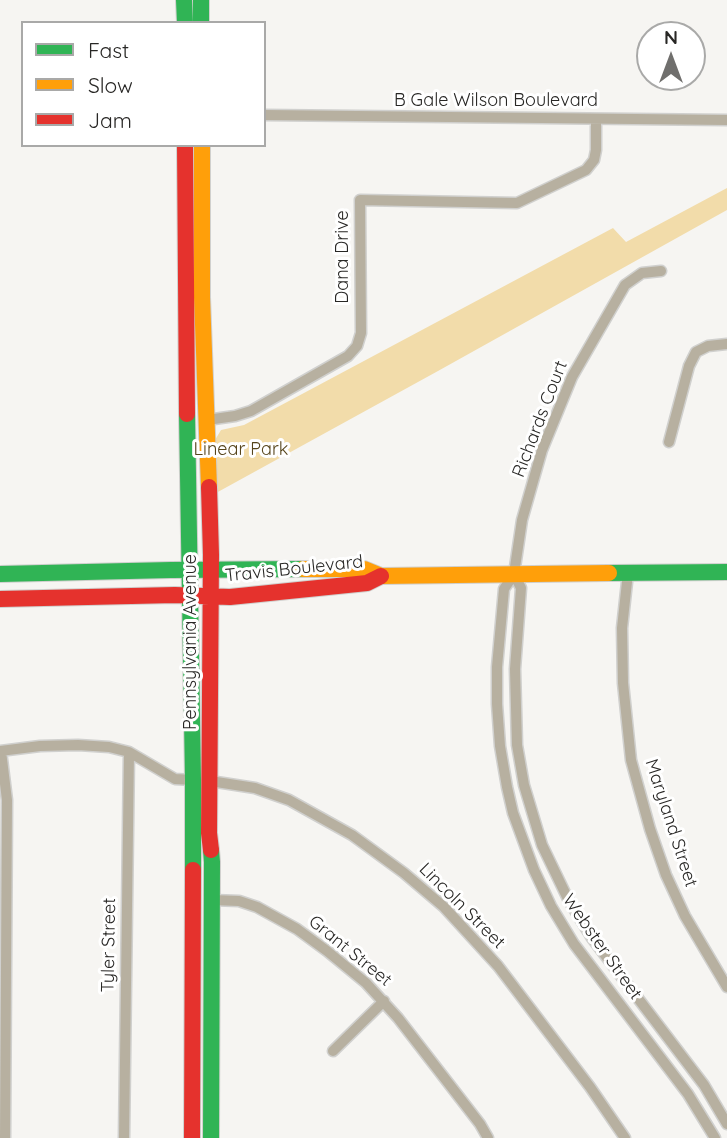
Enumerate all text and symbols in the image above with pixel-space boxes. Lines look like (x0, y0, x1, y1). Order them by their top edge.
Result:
legend (21, 21, 266, 147)
north arrow (636, 21, 706, 91)
text: N (664, 25, 678, 49)
text: Fast (88, 37, 129, 63)
text: Slow (88, 72, 133, 98)
street label: B Gale Wilson Boulevard (394, 90, 598, 112)
text: Jam (88, 107, 132, 133)
street label: Dana Drive (332, 210, 354, 304)
street label: Richards Court (508, 358, 572, 480)
park label: Linear Park (194, 439, 288, 461)
street label: Travis Boulevard (224, 551, 364, 587)
street label: Pennsylvania Avenue (180, 554, 202, 730)
street label: Maryland Street (640, 756, 702, 890)
street label: Lincoln Street (415, 859, 509, 953)
street label: Webster Street (558, 890, 646, 1004)
street label: Tyler Street (97, 898, 121, 992)
street label: Grant Street (304, 911, 396, 991)

